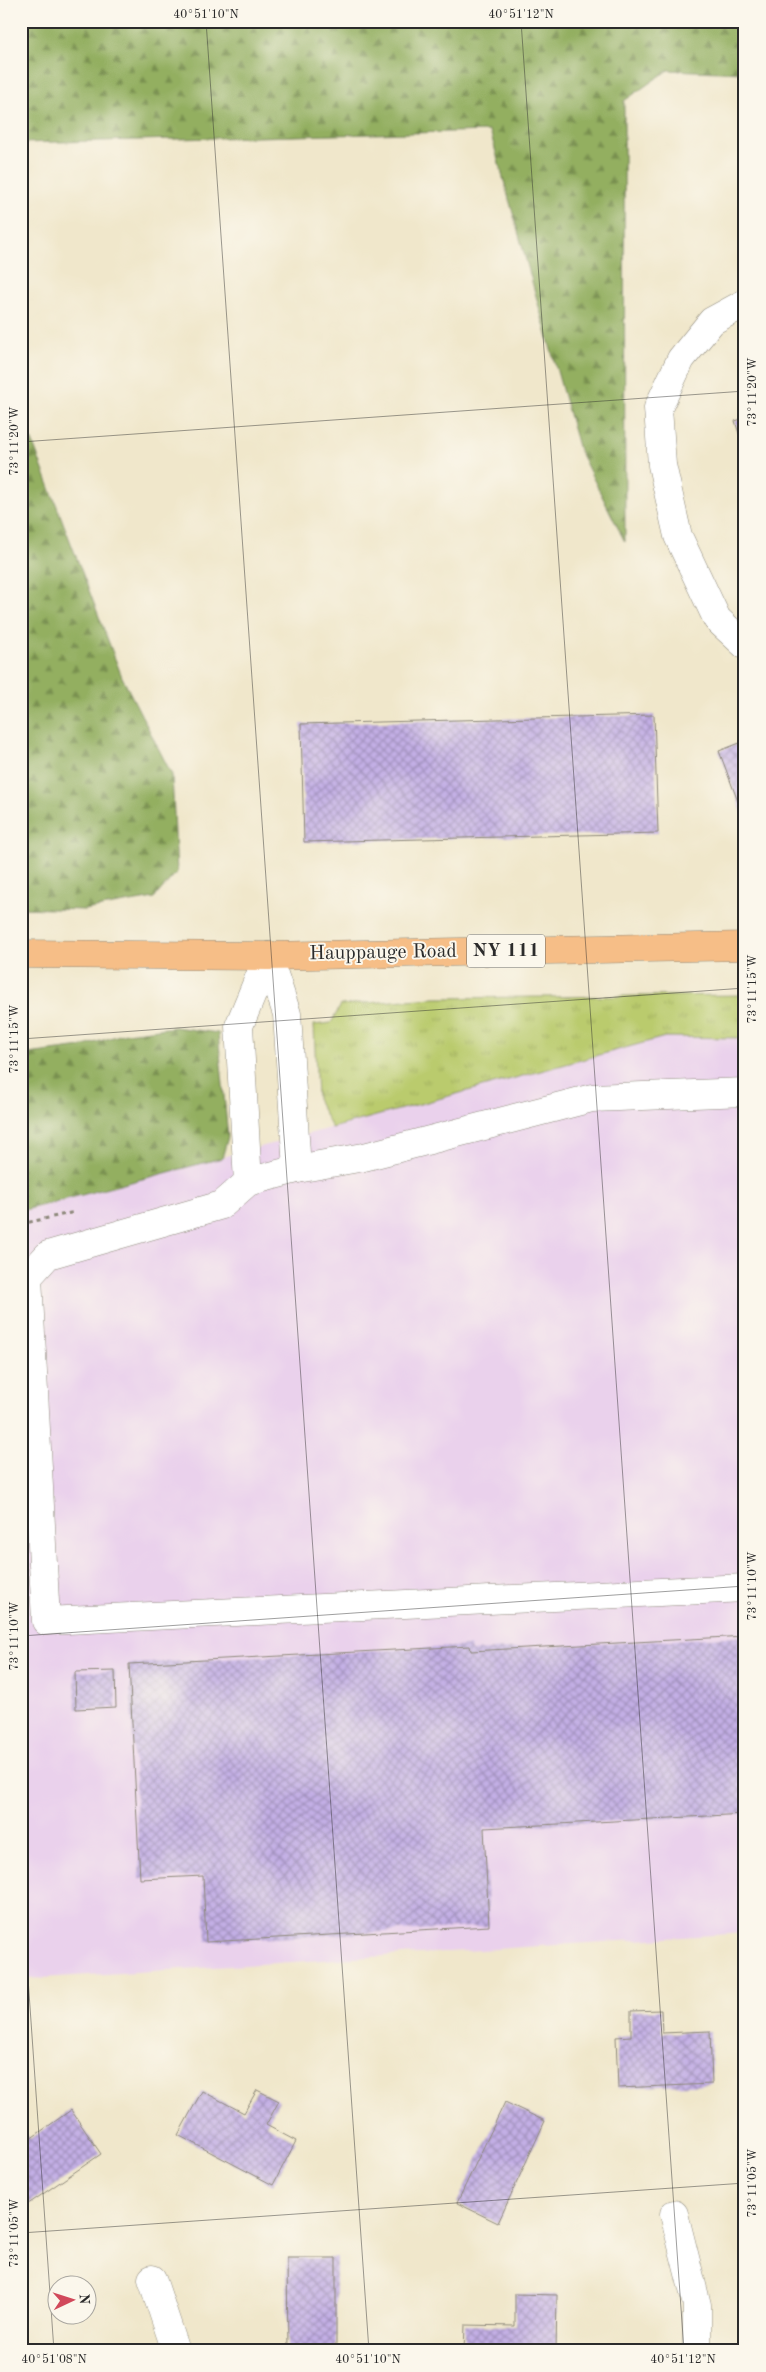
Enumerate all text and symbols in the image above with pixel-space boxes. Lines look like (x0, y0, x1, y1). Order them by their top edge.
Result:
text: 40°51'10"N (173, 8, 239, 21)
text: 40°51'12"N (488, 8, 554, 21)
text: 73°11'20"W (747, 357, 759, 427)
text: 73°11'20"W (9, 406, 21, 476)
road number: NY 111 (467, 934, 545, 968)
street label: Hauppauge Road (309, 942, 457, 964)
text: 73°11'15"W (746, 954, 759, 1024)
text: 73°11'15"W (8, 1004, 21, 1074)
text: 73°11'10"W (747, 1551, 759, 1621)
text: 73°11'10"W (9, 1601, 21, 1671)
text: 73°11'05"W (746, 2148, 759, 2218)
text: 73°11'05"W (8, 2198, 21, 2268)
north arrow (48, 2274, 98, 2324)
text: N (77, 2293, 91, 2305)
text: 40°51'08"N (21, 2353, 87, 2366)
text: 40°51'10"N (335, 2353, 401, 2366)
text: 40°51'12"N (650, 2353, 716, 2366)

